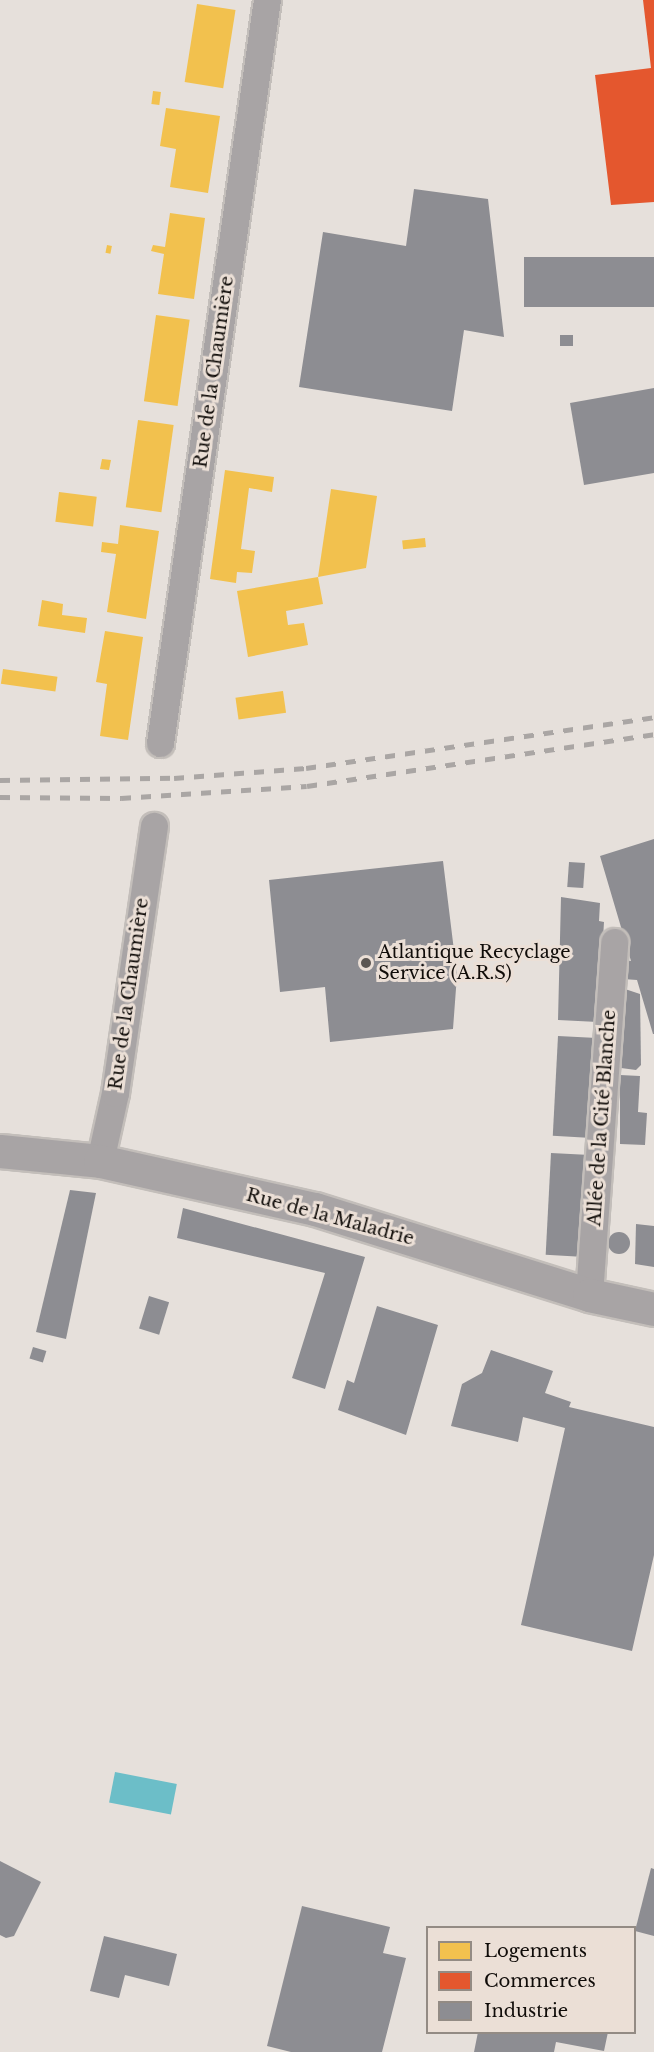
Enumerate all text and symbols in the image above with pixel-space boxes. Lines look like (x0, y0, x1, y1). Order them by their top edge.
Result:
street label: Rue de la Chaumière (190, 275, 238, 469)
street label: Rue de la Chaumière (105, 897, 153, 1091)
place label: Atlantique Recyclage Service (A.R.S) (378, 942, 571, 984)
marker: Atlantique Recyclage Service (A.R.S) (359, 956, 373, 970)
street label: Allée de la Cité Blanche (584, 1009, 620, 1227)
street label: Rue de la Maladrie (244, 1184, 416, 1250)
legend (426, 1926, 636, 2034)
text: Logements (484, 1940, 587, 1962)
text: Commerces (484, 1970, 596, 1992)
text: Industrie (484, 2000, 568, 2022)

